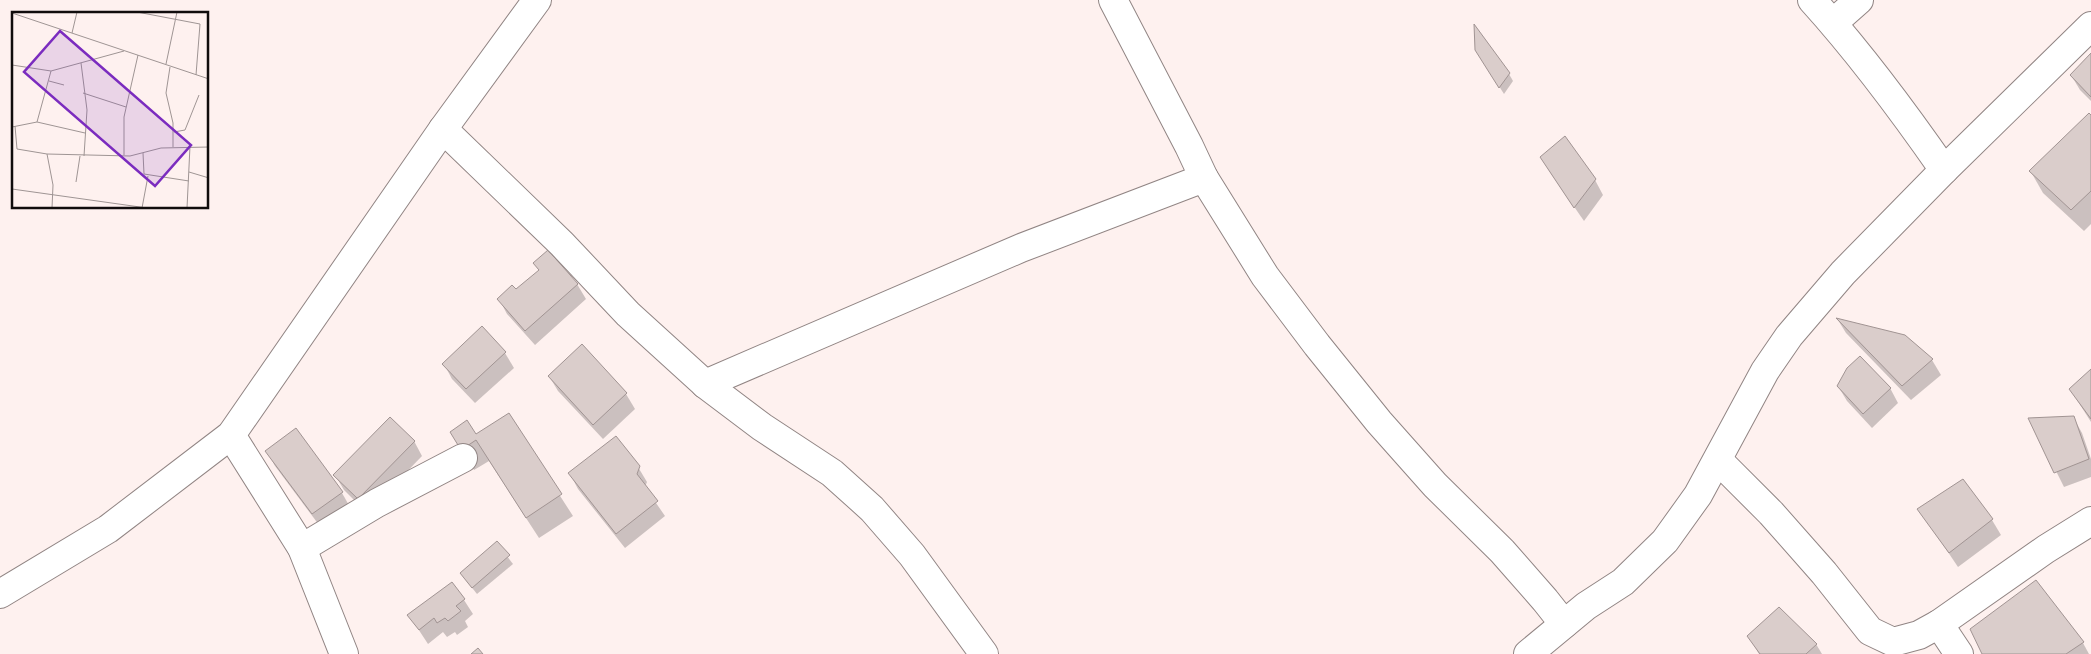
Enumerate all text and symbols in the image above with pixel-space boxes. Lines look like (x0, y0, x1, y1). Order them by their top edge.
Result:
inset map (12, 12, 209, 209)

